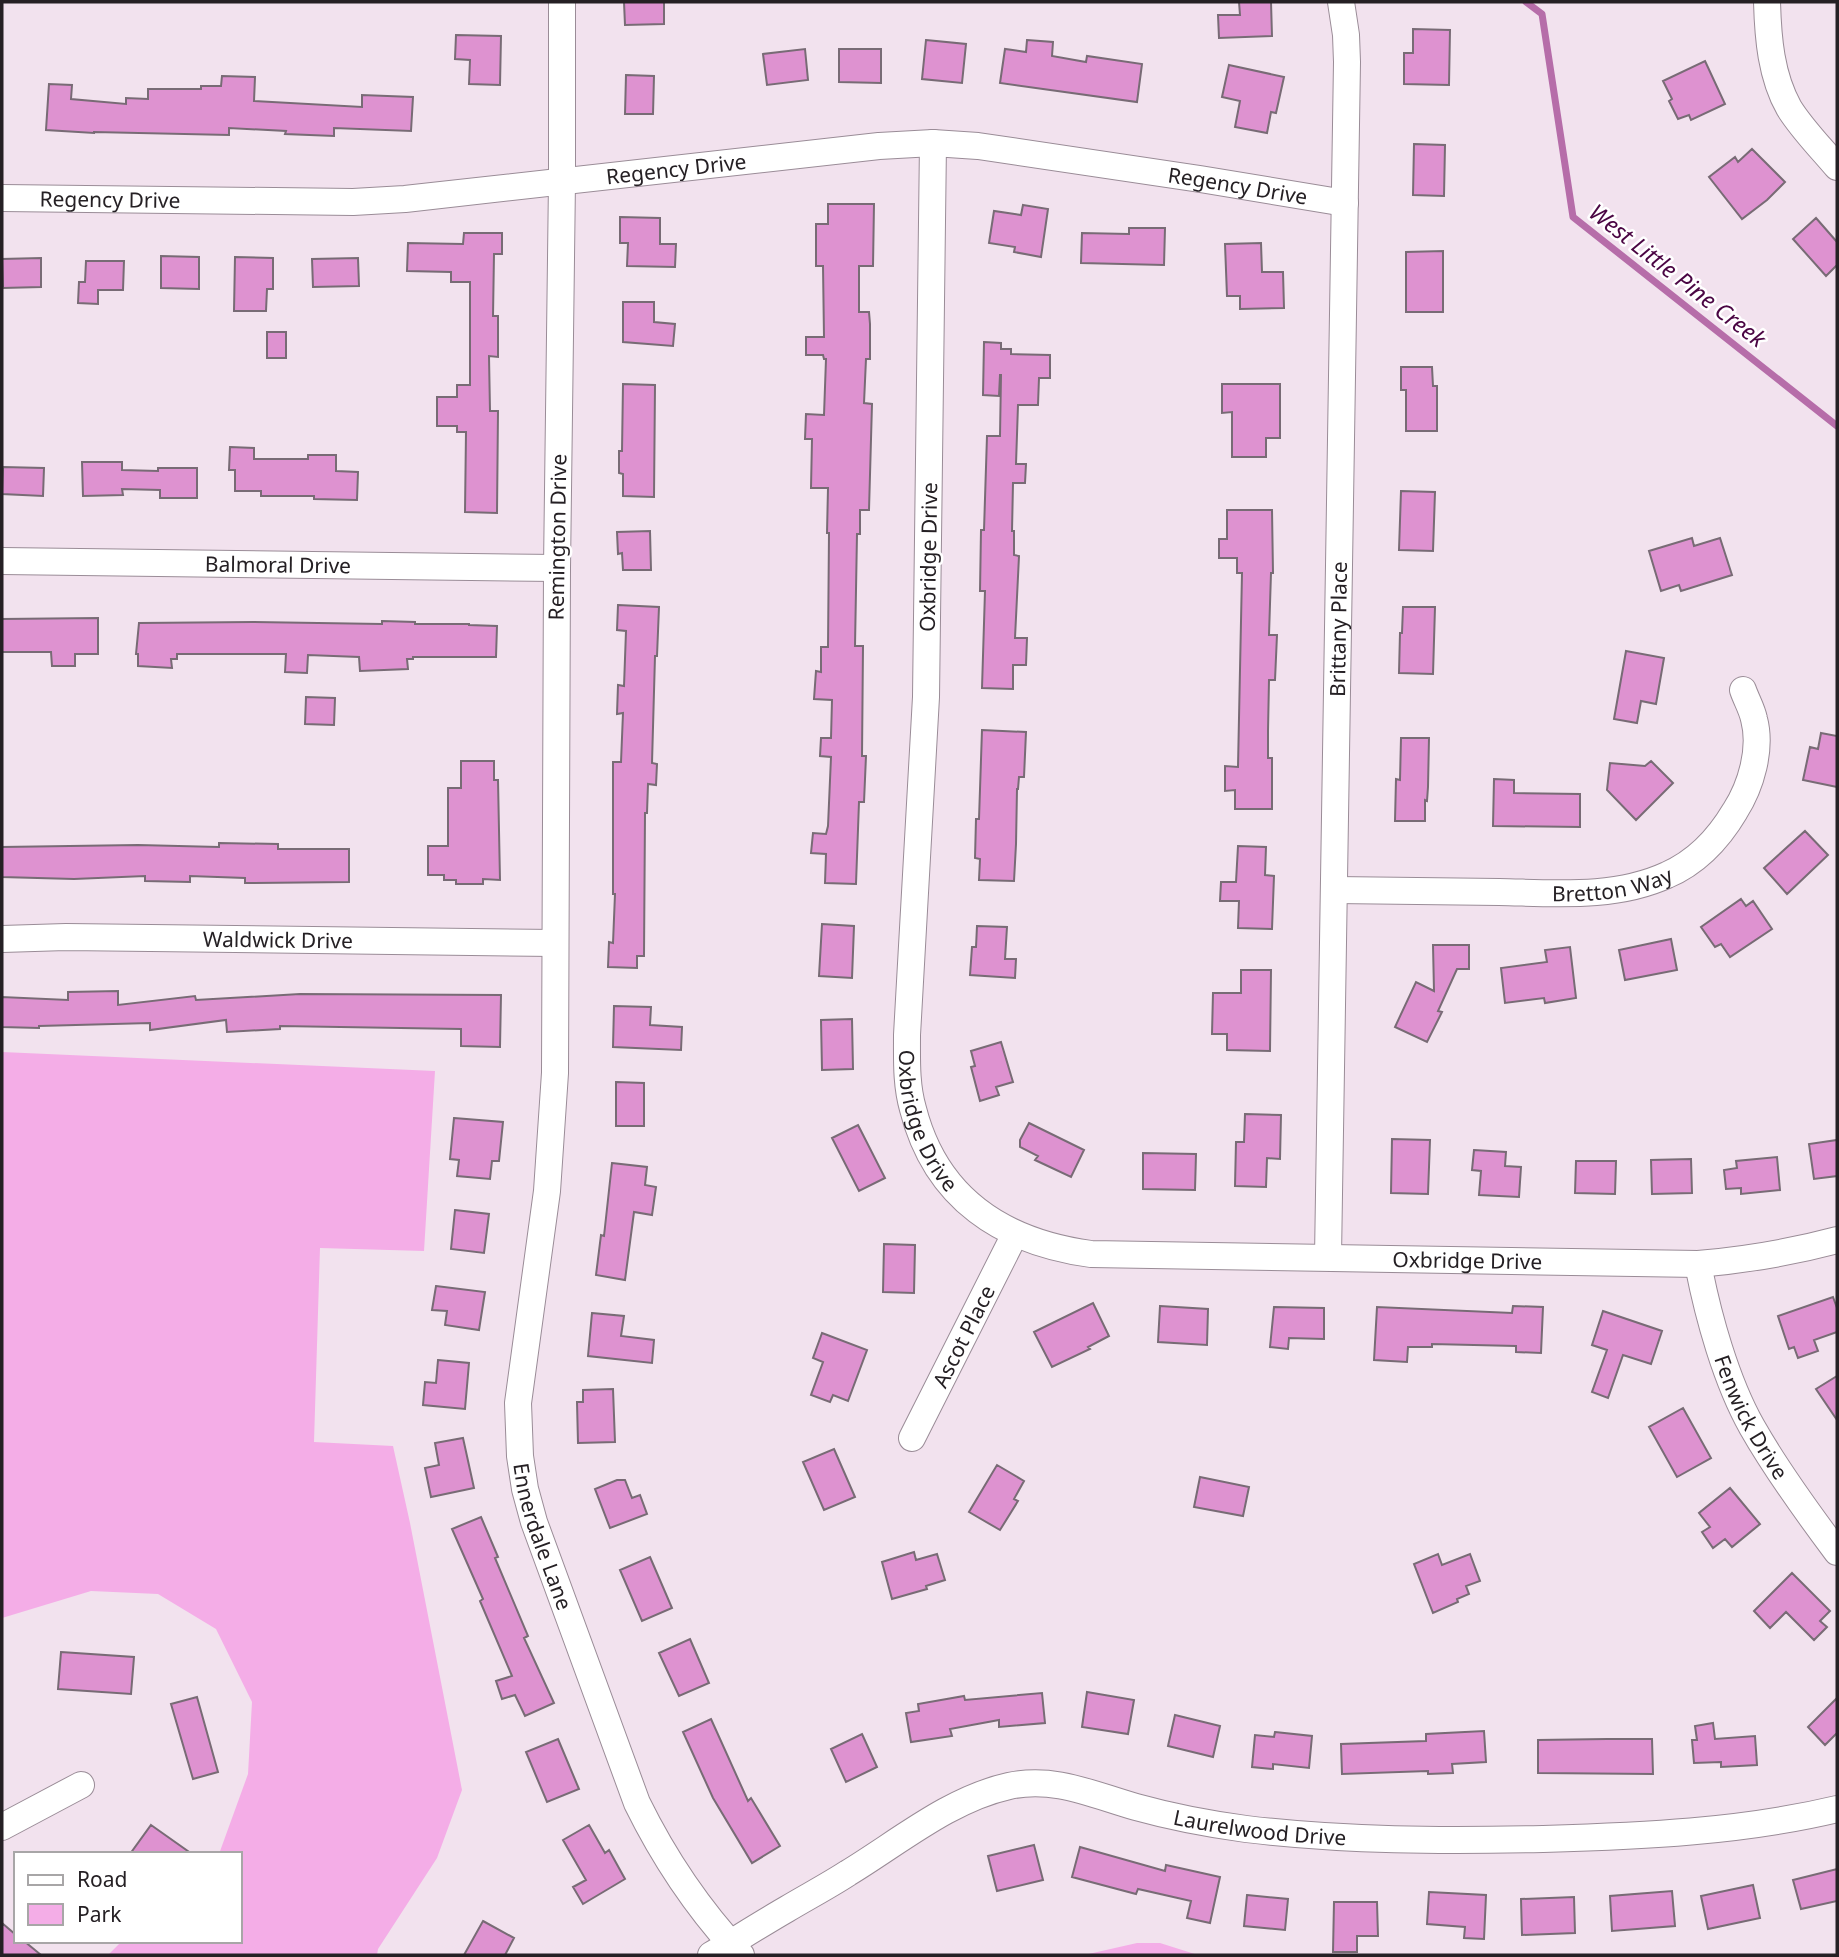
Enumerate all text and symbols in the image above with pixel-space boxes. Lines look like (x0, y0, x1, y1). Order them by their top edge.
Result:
street label: Regency Drive (605, 147, 748, 190)
street label: Regency Drive (1166, 160, 1310, 211)
street label: Regency Drive (39, 184, 181, 214)
water label: West Little Pine Creek (1583, 196, 1774, 355)
street label: Remington Drive (542, 454, 572, 620)
street label: Oxbridge Drive (913, 482, 943, 632)
street label: Balmoral Drive (205, 550, 351, 579)
street label: Brittany Place (1323, 561, 1353, 697)
street label: Bretton Way (1552, 860, 1677, 907)
street label: Waldwick Drive (203, 925, 353, 955)
street label: Oxbridge Drive (893, 1049, 964, 1197)
street label: Oxbridge Drive (1392, 1245, 1542, 1275)
street label: Ascot Place (926, 1280, 1001, 1392)
street label: Fenwick Drive (1708, 1351, 1795, 1485)
street label: Ennerdale Lane (507, 1461, 579, 1614)
street label: Laurelwood Drive (1171, 1803, 1347, 1851)
legend (14, 1852, 242, 1943)
text: Road (77, 1865, 127, 1893)
text: Park (77, 1900, 122, 1928)

